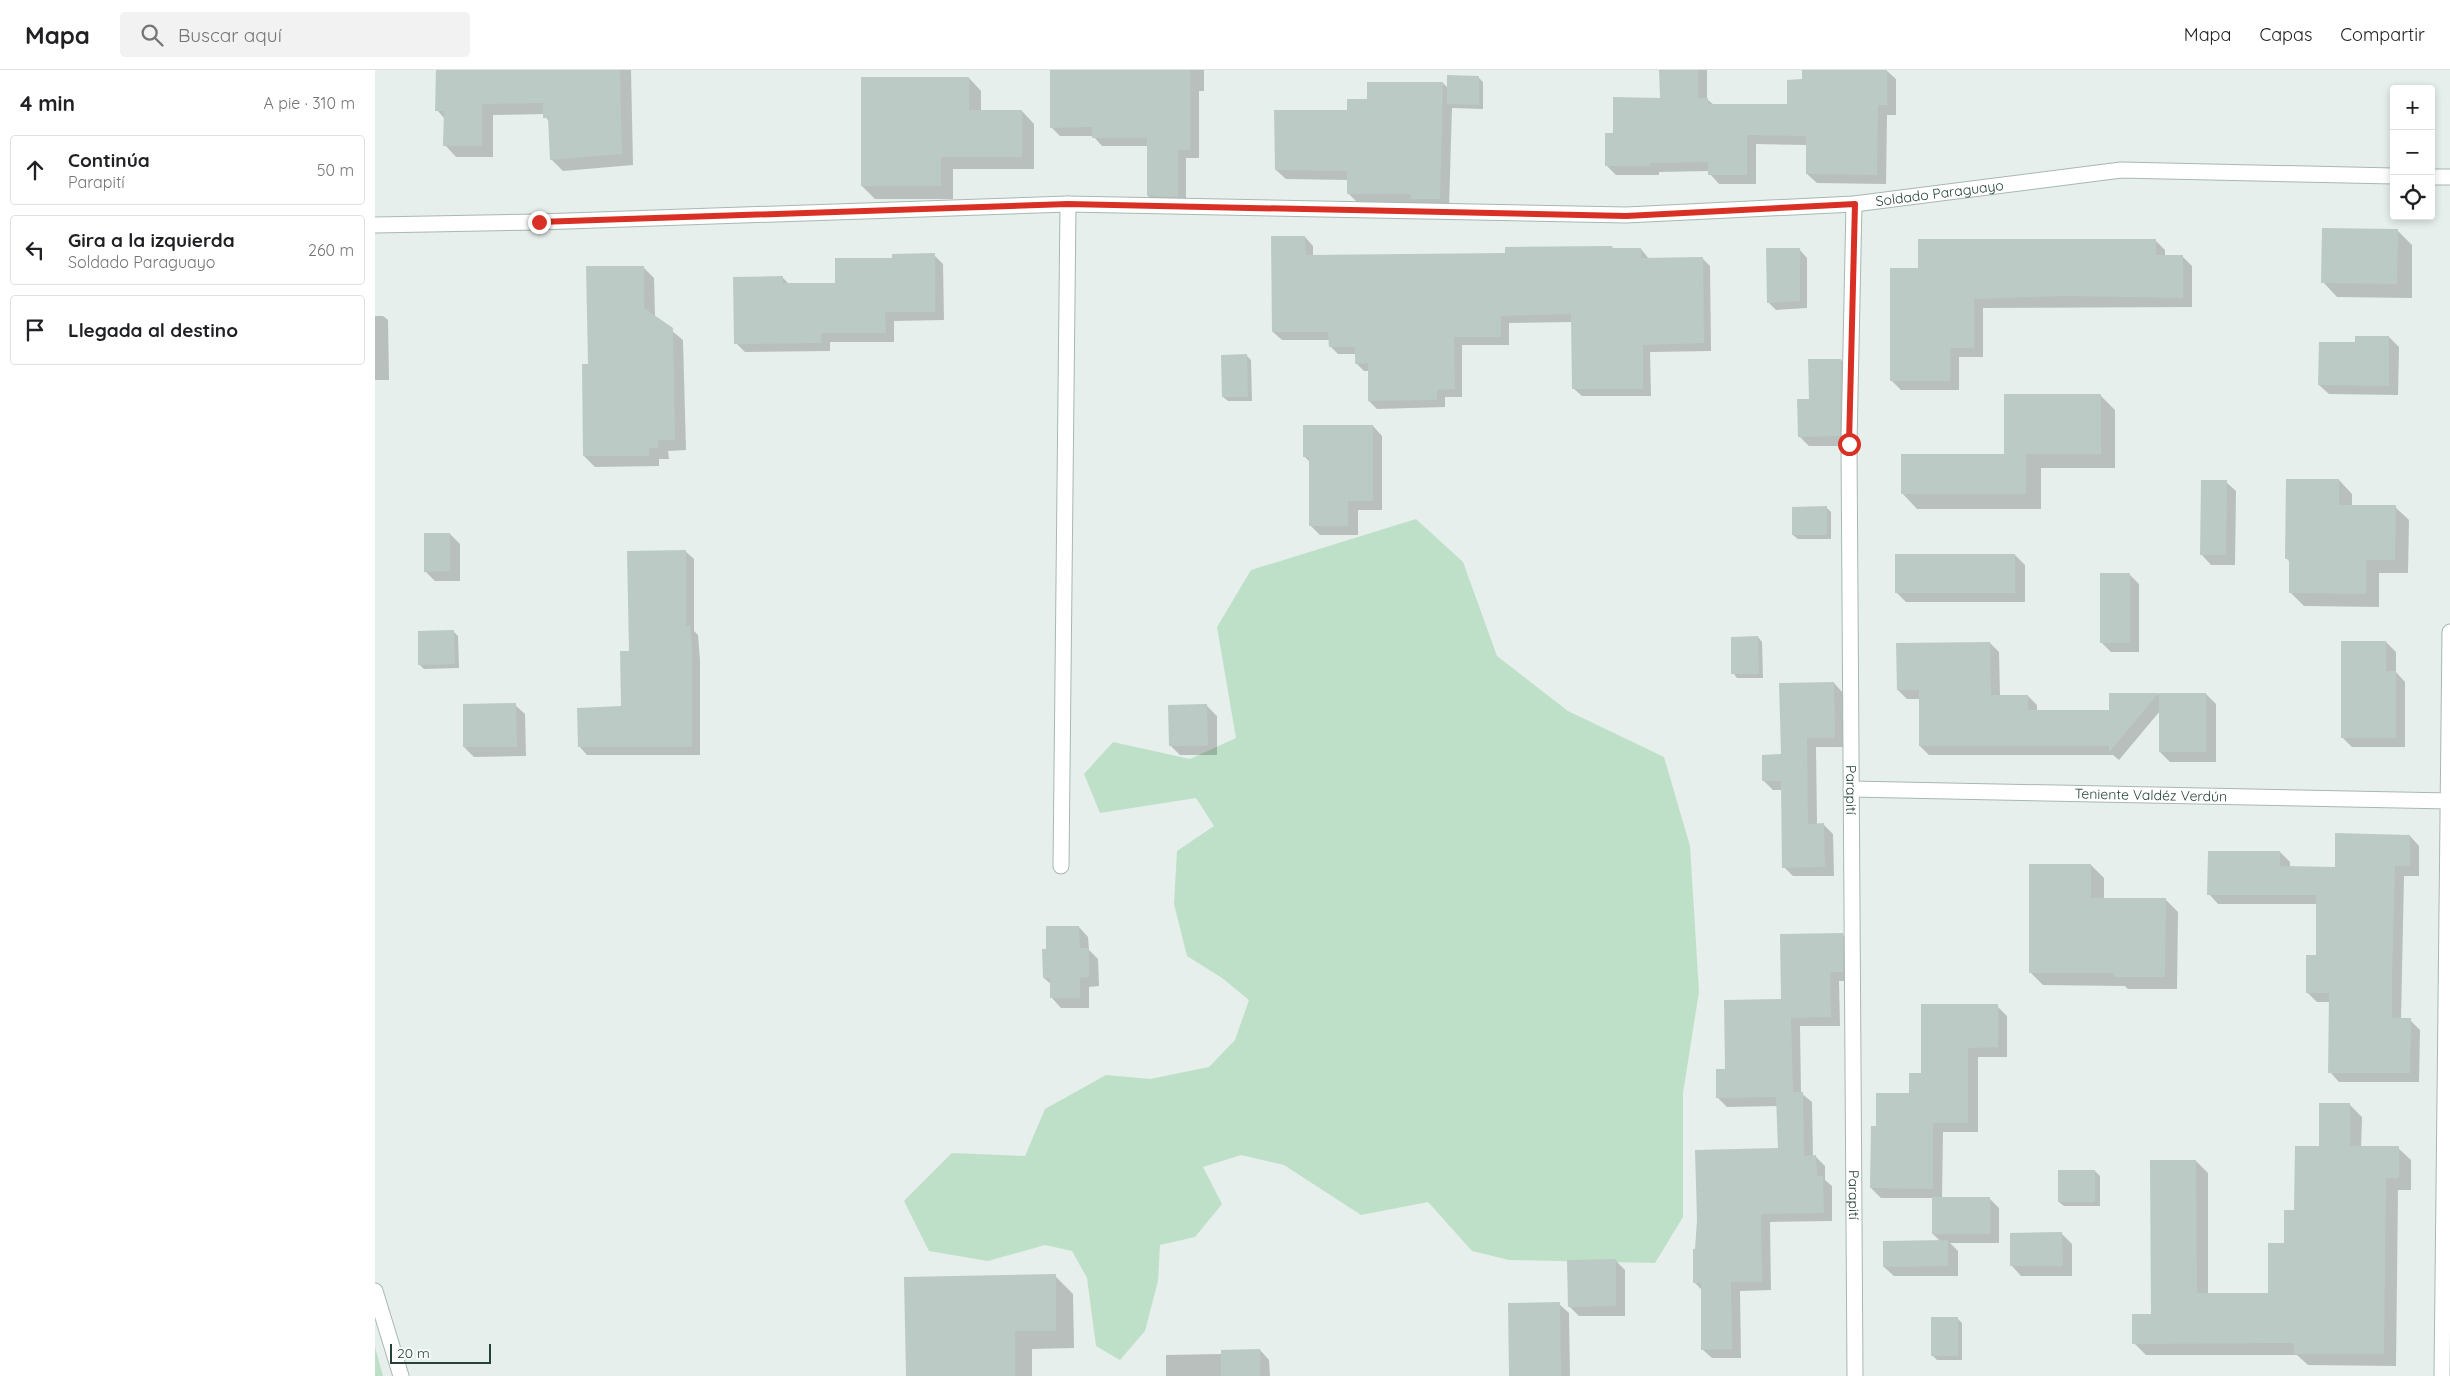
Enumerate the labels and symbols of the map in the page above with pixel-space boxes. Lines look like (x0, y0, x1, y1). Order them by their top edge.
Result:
street label: Soldado Paraguayo (1874, 176, 2005, 210)
route end (528, 211, 551, 234)
route start (1838, 433, 1861, 456)
street label: Parapití (1842, 765, 1860, 815)
street label: Teniente Valdéz Verdún (2074, 784, 2227, 806)
street label: Parapití (1845, 1170, 1863, 1220)
scale bar (390, 1341, 491, 1364)

